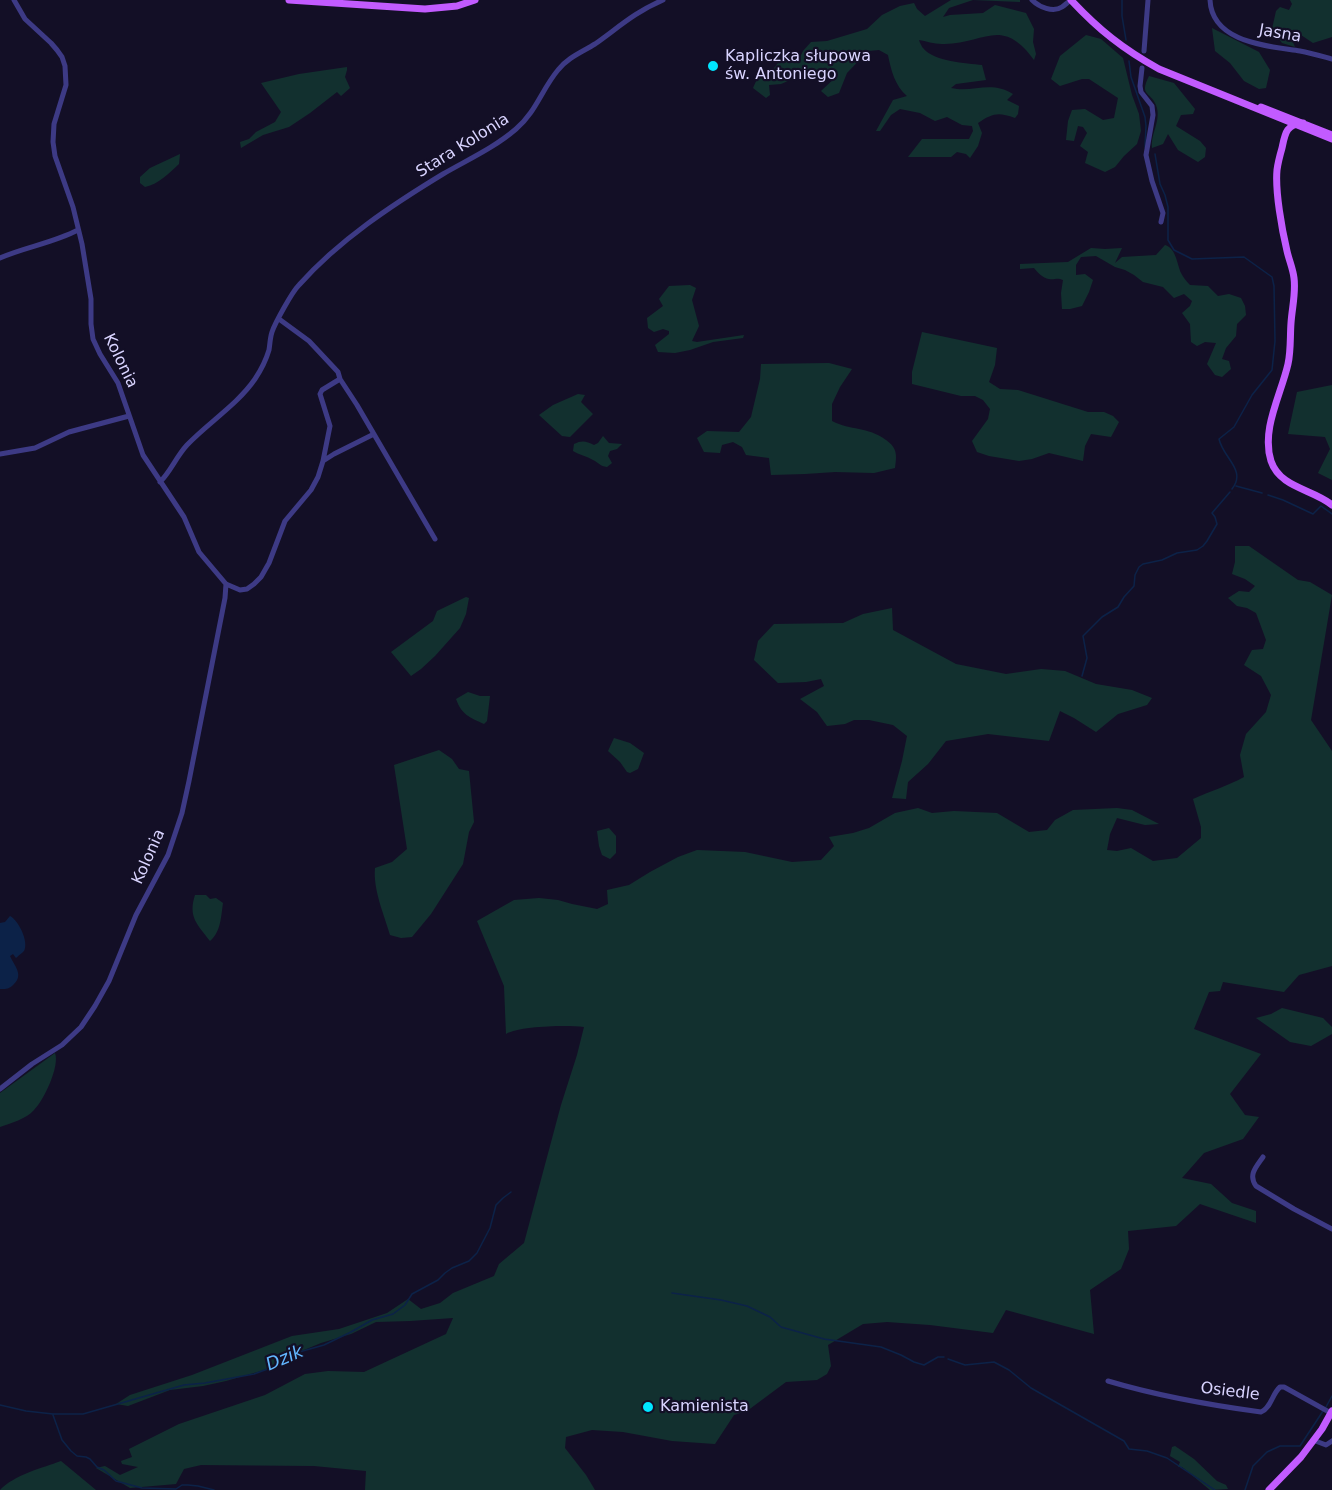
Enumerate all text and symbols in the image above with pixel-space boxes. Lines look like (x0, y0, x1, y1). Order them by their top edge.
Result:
street label: Jasna (1257, 21, 1303, 47)
place label: Kapliczka słupowa św. Antoniego (725, 47, 871, 85)
marker: Kapliczka słupowa św. Antoniego (706, 59, 720, 73)
street label: Stara Kolonia (413, 110, 513, 182)
street label: Kolonia (99, 331, 141, 391)
street label: Kolonia (128, 827, 170, 887)
water label: Dzik (263, 1341, 307, 1377)
street label: Osiedle (1199, 1379, 1261, 1405)
place label: Kamienista (660, 1397, 749, 1417)
marker: Kamienista (641, 1400, 655, 1414)

